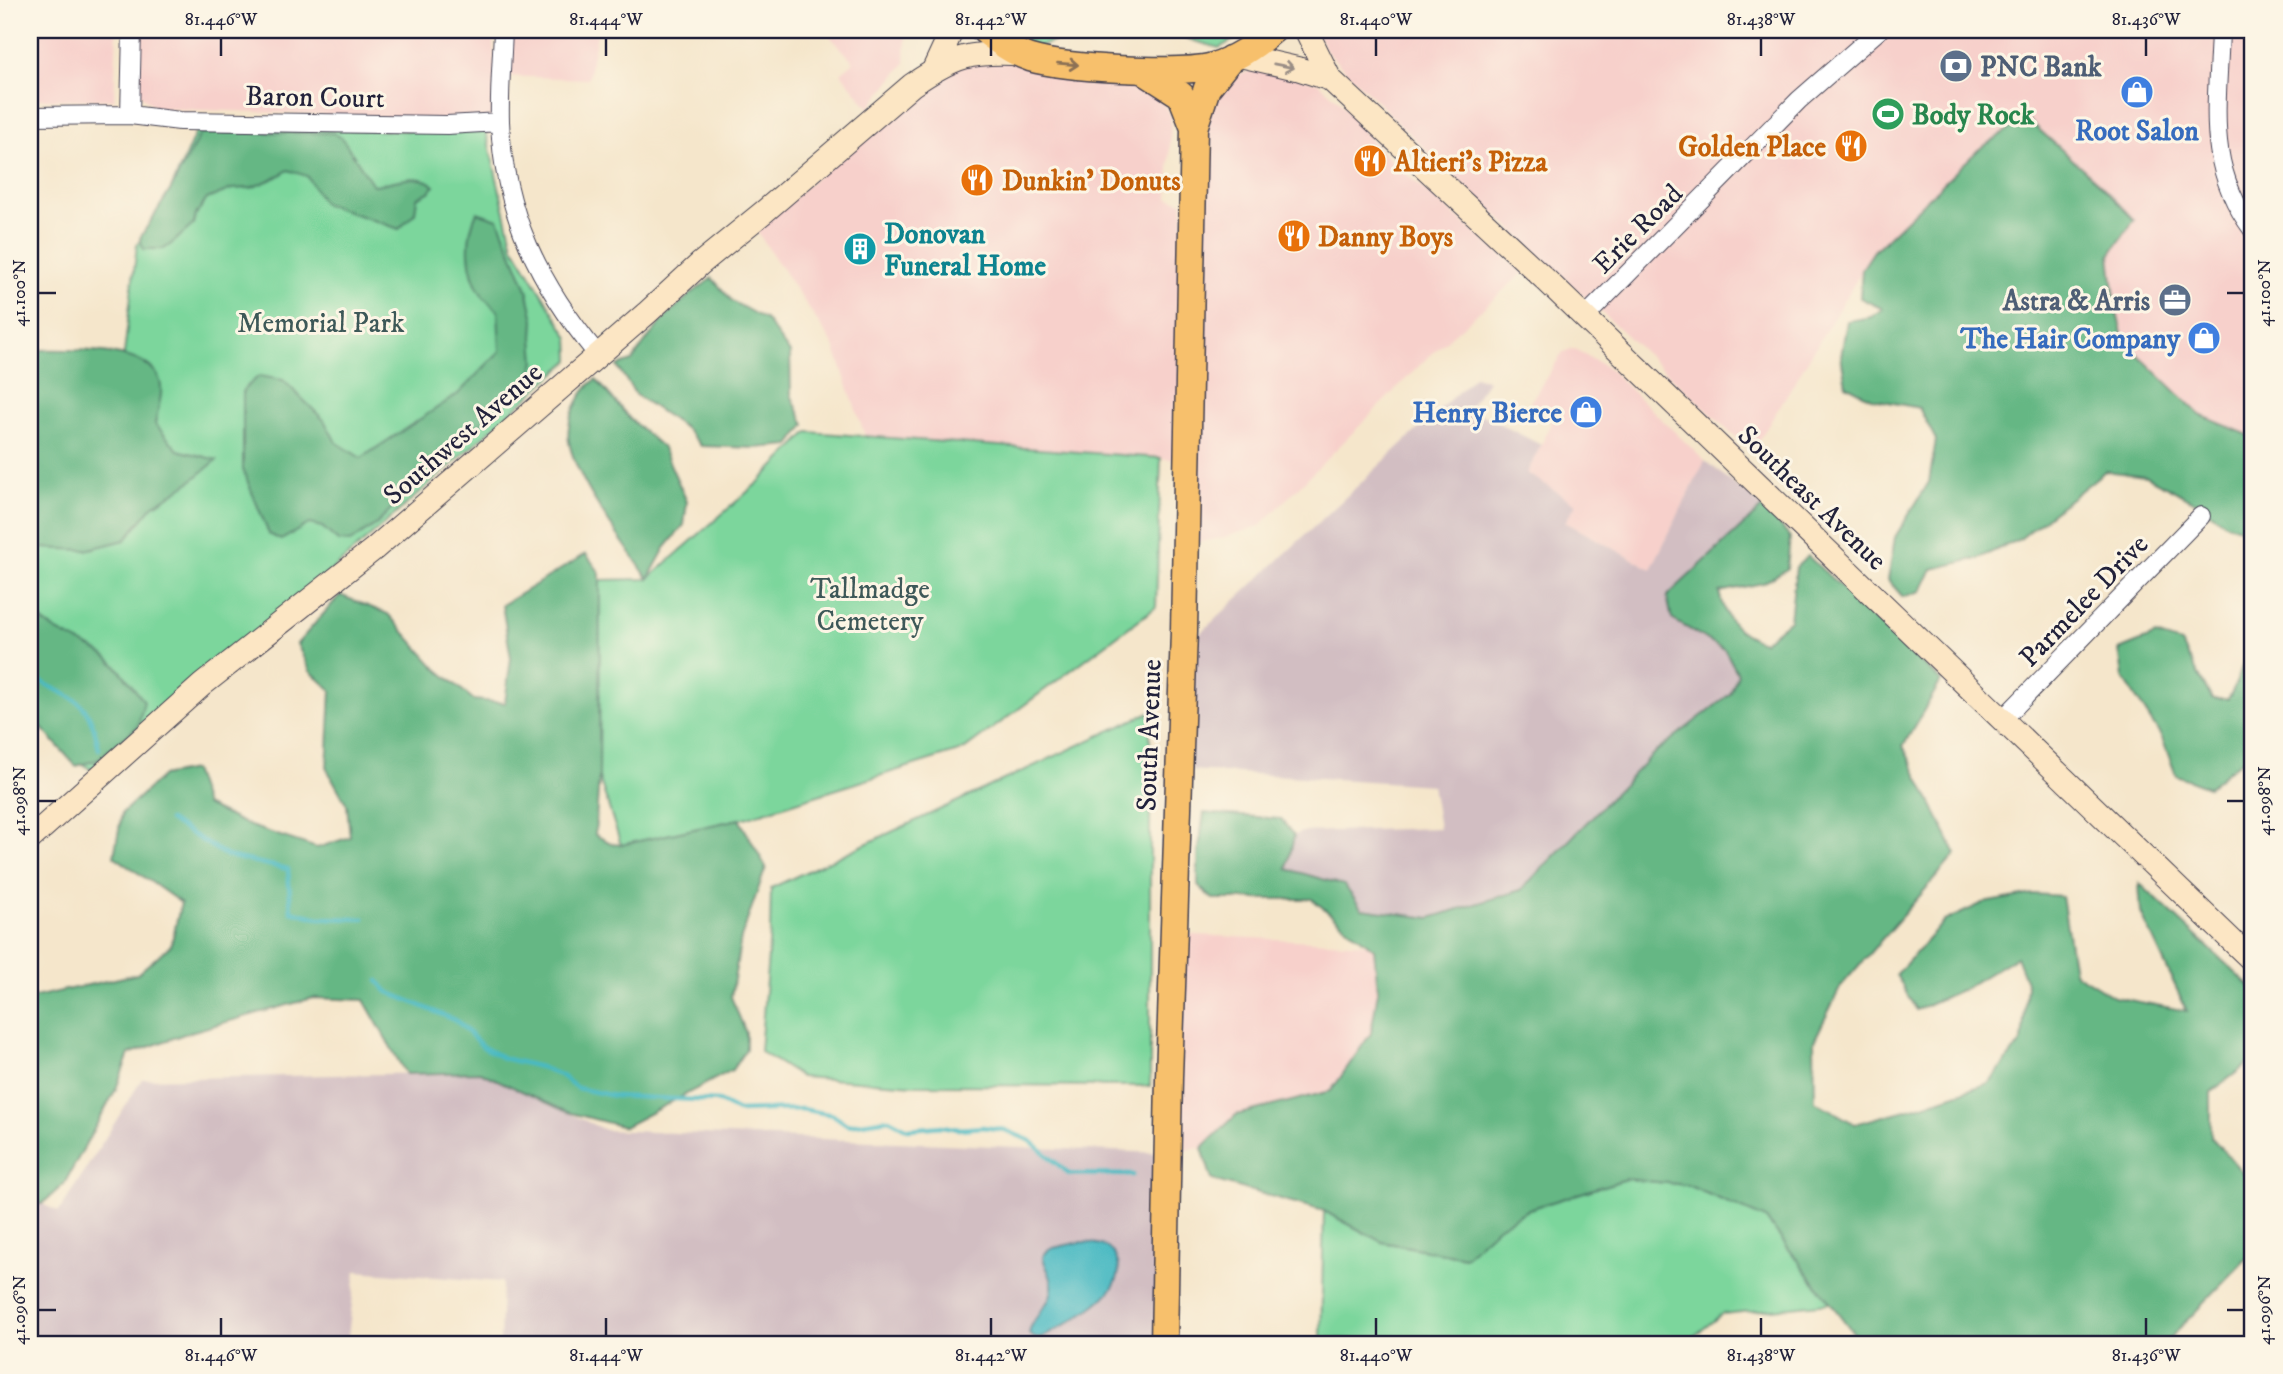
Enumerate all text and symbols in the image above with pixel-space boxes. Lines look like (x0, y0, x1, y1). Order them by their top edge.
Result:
text: 81.446°W (185, 9, 258, 31)
text: 81.444°W (569, 9, 643, 31)
text: 81.442°W (955, 9, 1027, 31)
text: 81.440°W (1340, 9, 1413, 31)
text: 81.438°W (1727, 9, 1796, 31)
text: 81.436°W (2112, 9, 2181, 31)
bank icon: PNC Bank (1937, 47, 1975, 85)
place label: PNC Bank (1980, 50, 2103, 85)
one-way arrow (1056, 58, 1079, 71)
one-way arrow (1272, 59, 1295, 73)
shop icon: Root Salon (2118, 73, 2156, 111)
street label: Baron Court (245, 79, 385, 116)
sports icon: Body Rock (1869, 95, 1907, 133)
place label: Body Rock (1912, 98, 2036, 133)
place label: Root Salon (2075, 114, 2199, 149)
restaurant icon: Golden Place (1832, 127, 1870, 165)
place label: Golden Place (1678, 130, 1826, 165)
restaurant icon: Altieri's Pizza (1351, 142, 1389, 180)
place label: Altieri's Pizza (1393, 145, 1548, 180)
restaurant icon: Dunkin' Donuts (958, 161, 996, 199)
place label: Dunkin' Donuts (1002, 164, 1181, 199)
street label: Erie Road (1586, 177, 1690, 281)
place label: Donovan Funeral Home (884, 217, 1046, 284)
restaurant icon: Danny Boys (1275, 217, 1313, 255)
place label: Danny Boys (1318, 220, 1454, 255)
building icon: Donovan Funeral Home (841, 230, 879, 268)
text: 41.100°N (9, 259, 31, 327)
text: 41.100°N (2254, 259, 2276, 327)
office icon: Astra & Arris (2156, 281, 2194, 319)
place label: Astra & Arris (2002, 284, 2151, 319)
park label: Memorial Park (237, 306, 405, 341)
shop icon: The Hair Company (2185, 319, 2223, 357)
place label: The Hair Company (1960, 322, 2181, 357)
street label: Southwest Avenue (376, 355, 550, 513)
shop icon: Henry Bierce (1567, 393, 1605, 431)
place label: Henry Bierce (1413, 396, 1562, 431)
street label: Southeast Avenue (1730, 418, 1894, 578)
street label: Parmelee Drive (2012, 527, 2156, 675)
park label: Tallmadge Cemetery (810, 572, 930, 639)
street label: South Avenue (1129, 658, 1170, 812)
text: 41.098°N (9, 766, 31, 836)
text: 41.098°N (2254, 766, 2276, 836)
text: 41.096°N (9, 1275, 31, 1345)
text: 41.096°N (2254, 1275, 2276, 1345)
text: 81.446°W (185, 1345, 258, 1367)
text: 81.444°W (569, 1345, 643, 1367)
text: 81.442°W (955, 1345, 1027, 1367)
text: 81.440°W (1340, 1345, 1413, 1367)
text: 81.438°W (1727, 1345, 1796, 1367)
text: 81.436°W (2112, 1345, 2181, 1367)

